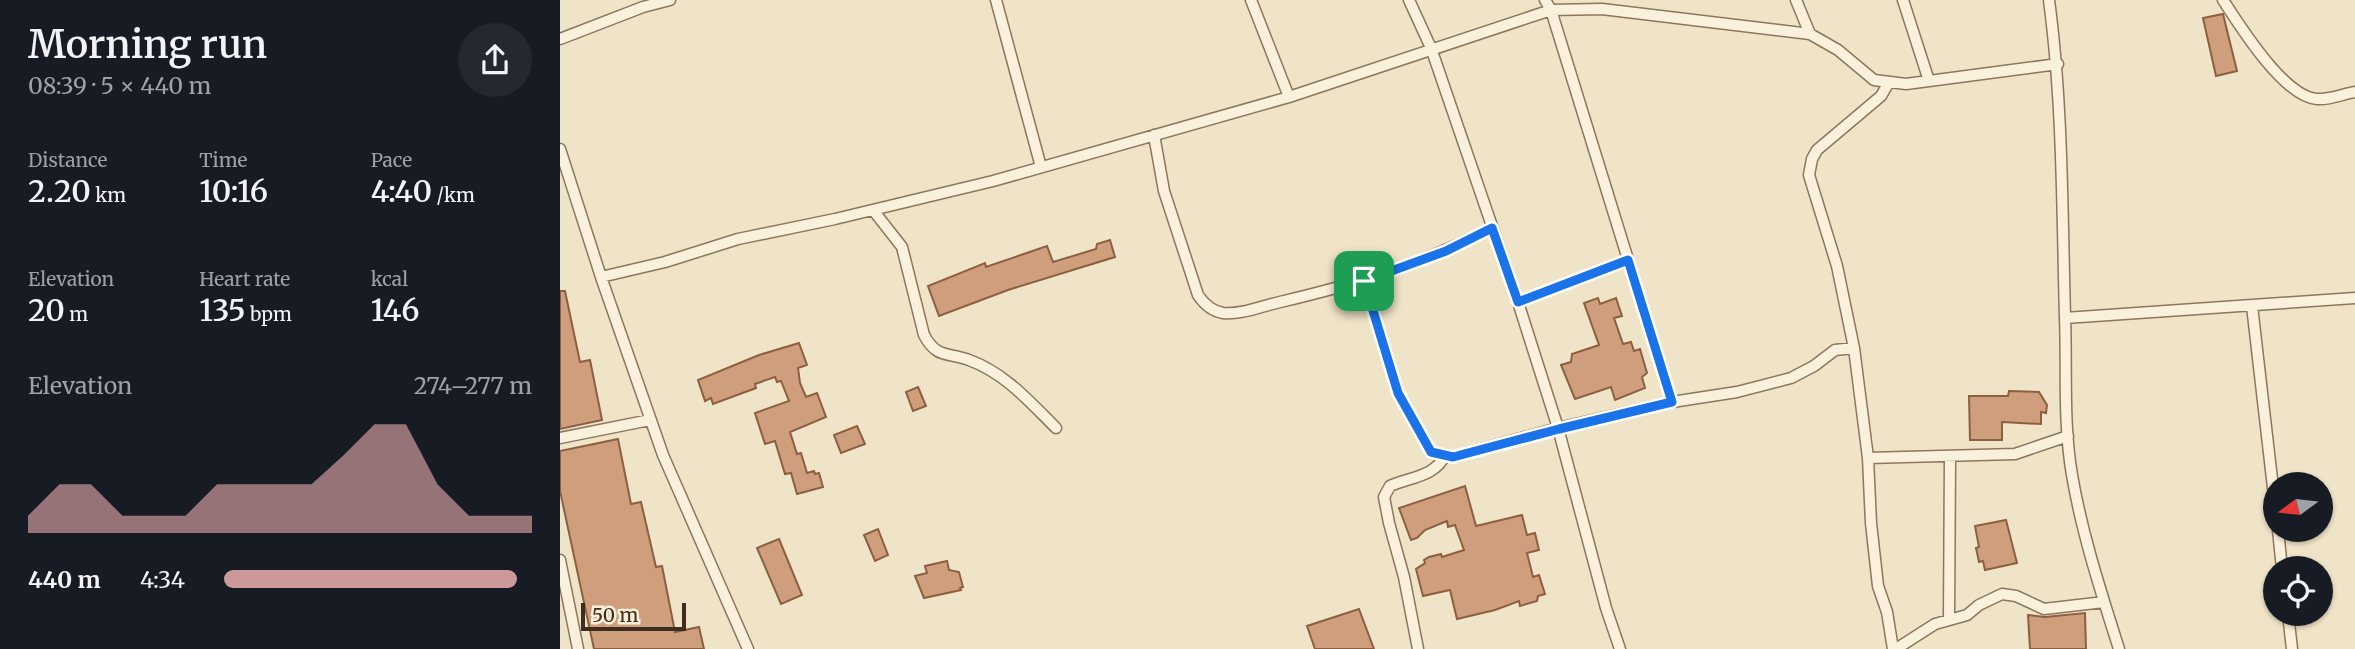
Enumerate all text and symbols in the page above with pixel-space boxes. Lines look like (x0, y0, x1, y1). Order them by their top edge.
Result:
text: Morning run (28, 21, 267, 68)
button: share (458, 23, 532, 97)
text: 08:39 · 5 × 440 m (28, 71, 211, 100)
text: Distance (28, 148, 107, 172)
text: Time (199, 148, 248, 172)
text: Pace (371, 148, 412, 172)
text: 2.20 (28, 172, 91, 210)
text: 10:16 (199, 172, 268, 210)
text: 4:40 (371, 172, 432, 210)
text: km (91, 183, 126, 207)
text: /km (432, 183, 475, 207)
pin (1334, 251, 1394, 311)
icon: arrive (1345, 262, 1383, 300)
text: Elevation (28, 267, 114, 291)
text: Heart rate (199, 267, 290, 291)
text: kcal (371, 267, 408, 291)
text: 20 (28, 291, 65, 329)
text: 135 (199, 291, 245, 329)
text: 146 (371, 291, 419, 329)
text: m (65, 302, 88, 326)
text: bpm (245, 302, 292, 326)
text: Elevation (28, 371, 132, 400)
text: 274–277 m (414, 371, 532, 400)
north arrow (2263, 472, 2333, 542)
map controls (2263, 472, 2333, 626)
button: locate (2263, 556, 2333, 626)
text: 440 m (28, 565, 101, 594)
text: 4:34 (140, 565, 185, 594)
scale bar (581, 600, 686, 632)
text: 50 m (592, 603, 638, 627)

